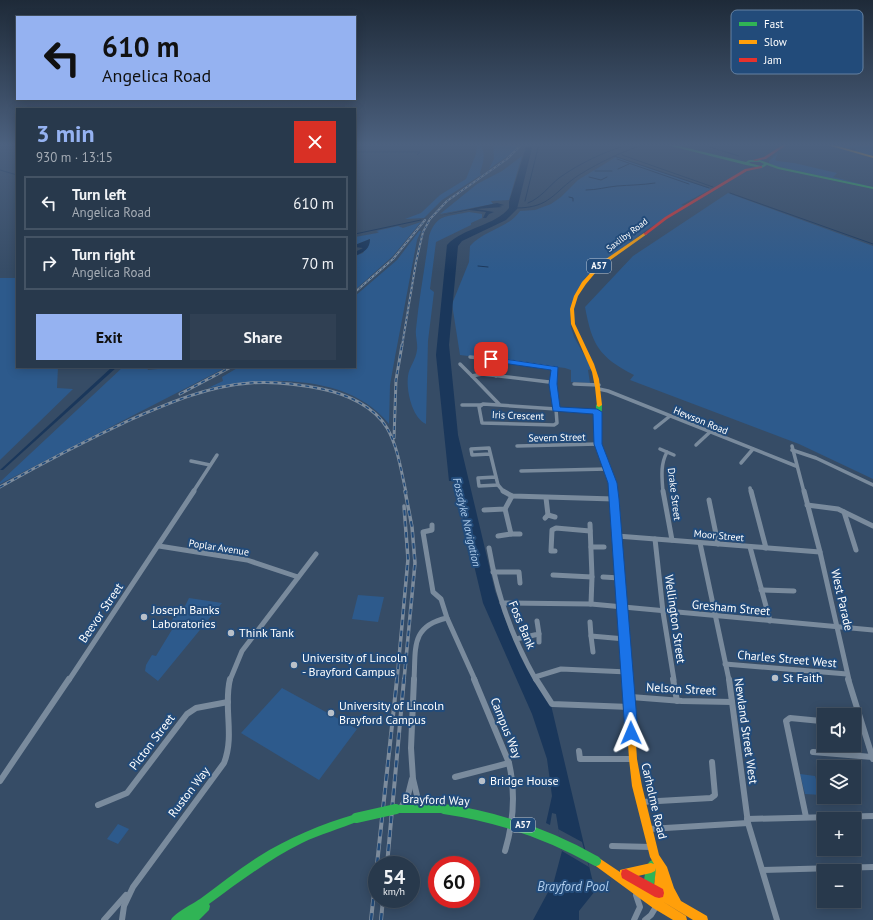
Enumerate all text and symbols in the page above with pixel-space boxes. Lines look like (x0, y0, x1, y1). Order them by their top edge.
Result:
legend (731, 10, 863, 74)
text: Fast (764, 17, 784, 31)
text: 610 m (102, 28, 179, 65)
icon: left (36, 32, 88, 84)
text: Slow (764, 35, 787, 49)
text: Jam (763, 53, 782, 67)
text: Angelica Road (102, 64, 211, 87)
text: 3 min (36, 118, 95, 149)
button: close (294, 121, 336, 163)
text: 930 m · 13:15 (36, 149, 113, 166)
text: Turn left (72, 185, 126, 204)
icon: left (38, 192, 60, 214)
text: 610 m (293, 194, 334, 213)
text: Angelica Road (72, 204, 151, 221)
street label: Saxilby Road (604, 215, 650, 254)
text: Turn right (72, 245, 135, 264)
icon: right (38, 252, 60, 274)
text: 70 m (301, 254, 334, 273)
road number: A57 (587, 259, 611, 273)
text: Angelica Road (72, 264, 151, 281)
button: Exit (36, 314, 182, 360)
button: Share (190, 314, 336, 360)
pin (474, 342, 508, 376)
icon: arrive (480, 348, 502, 370)
street label: Hewson Road (672, 404, 730, 437)
street label: Iris Crescent (492, 408, 545, 423)
street label: Severn Street (528, 430, 586, 444)
street label: Drake Street (665, 467, 684, 522)
water label: Fossdyke Navigation (450, 476, 484, 568)
street label: Moor Street (693, 527, 745, 544)
street label: Poplar Avenue (188, 536, 250, 559)
street label: West Parade (828, 568, 857, 632)
street label: Wellington Street (662, 574, 689, 664)
street label: Beevor Street (75, 580, 126, 645)
street label: Gresham Street (691, 597, 771, 618)
street label: Foss Bank (506, 598, 539, 652)
place label: Joseph Banks Laboratories (151, 602, 220, 631)
marker: Joseph Banks Laboratories (139, 612, 149, 622)
place label: Think Tank (239, 625, 294, 640)
marker: Think Tank (226, 628, 236, 638)
street label: Charles Street West (737, 647, 837, 670)
place label: University of Lincoln - Brayford Campus (302, 650, 407, 679)
marker: University of Lincoln - Brayford Campus (289, 660, 299, 670)
place label: St Faith (783, 670, 823, 685)
marker: St Faith (770, 673, 780, 683)
street label: Newland Street West (732, 677, 761, 785)
street label: Nelson Street (646, 679, 716, 698)
street label: Campus Way (487, 695, 526, 761)
place label: University of Lincoln Brayford Campus (339, 698, 444, 727)
marker: University of Lincoln Brayford Campus (326, 708, 336, 718)
map controls (817, 708, 861, 908)
button: sound (817, 708, 861, 752)
street label: Picton Street (126, 711, 177, 773)
position arrow (610, 712, 652, 754)
button: layers (817, 760, 861, 804)
street label: Carholme Road (638, 761, 671, 840)
street label: Ruston Way (165, 763, 213, 820)
place label: Bridge House (490, 773, 559, 788)
marker: Bridge House (477, 776, 487, 786)
street label: Brayford Way (402, 791, 470, 808)
button: + (817, 812, 861, 856)
road number: A57 (511, 818, 535, 832)
speed limit sign: 60 (428, 856, 480, 908)
text: 54 (383, 864, 405, 890)
button: − (817, 864, 861, 908)
water label: Brayford Pool (537, 878, 609, 895)
text: km/h (383, 885, 405, 898)

